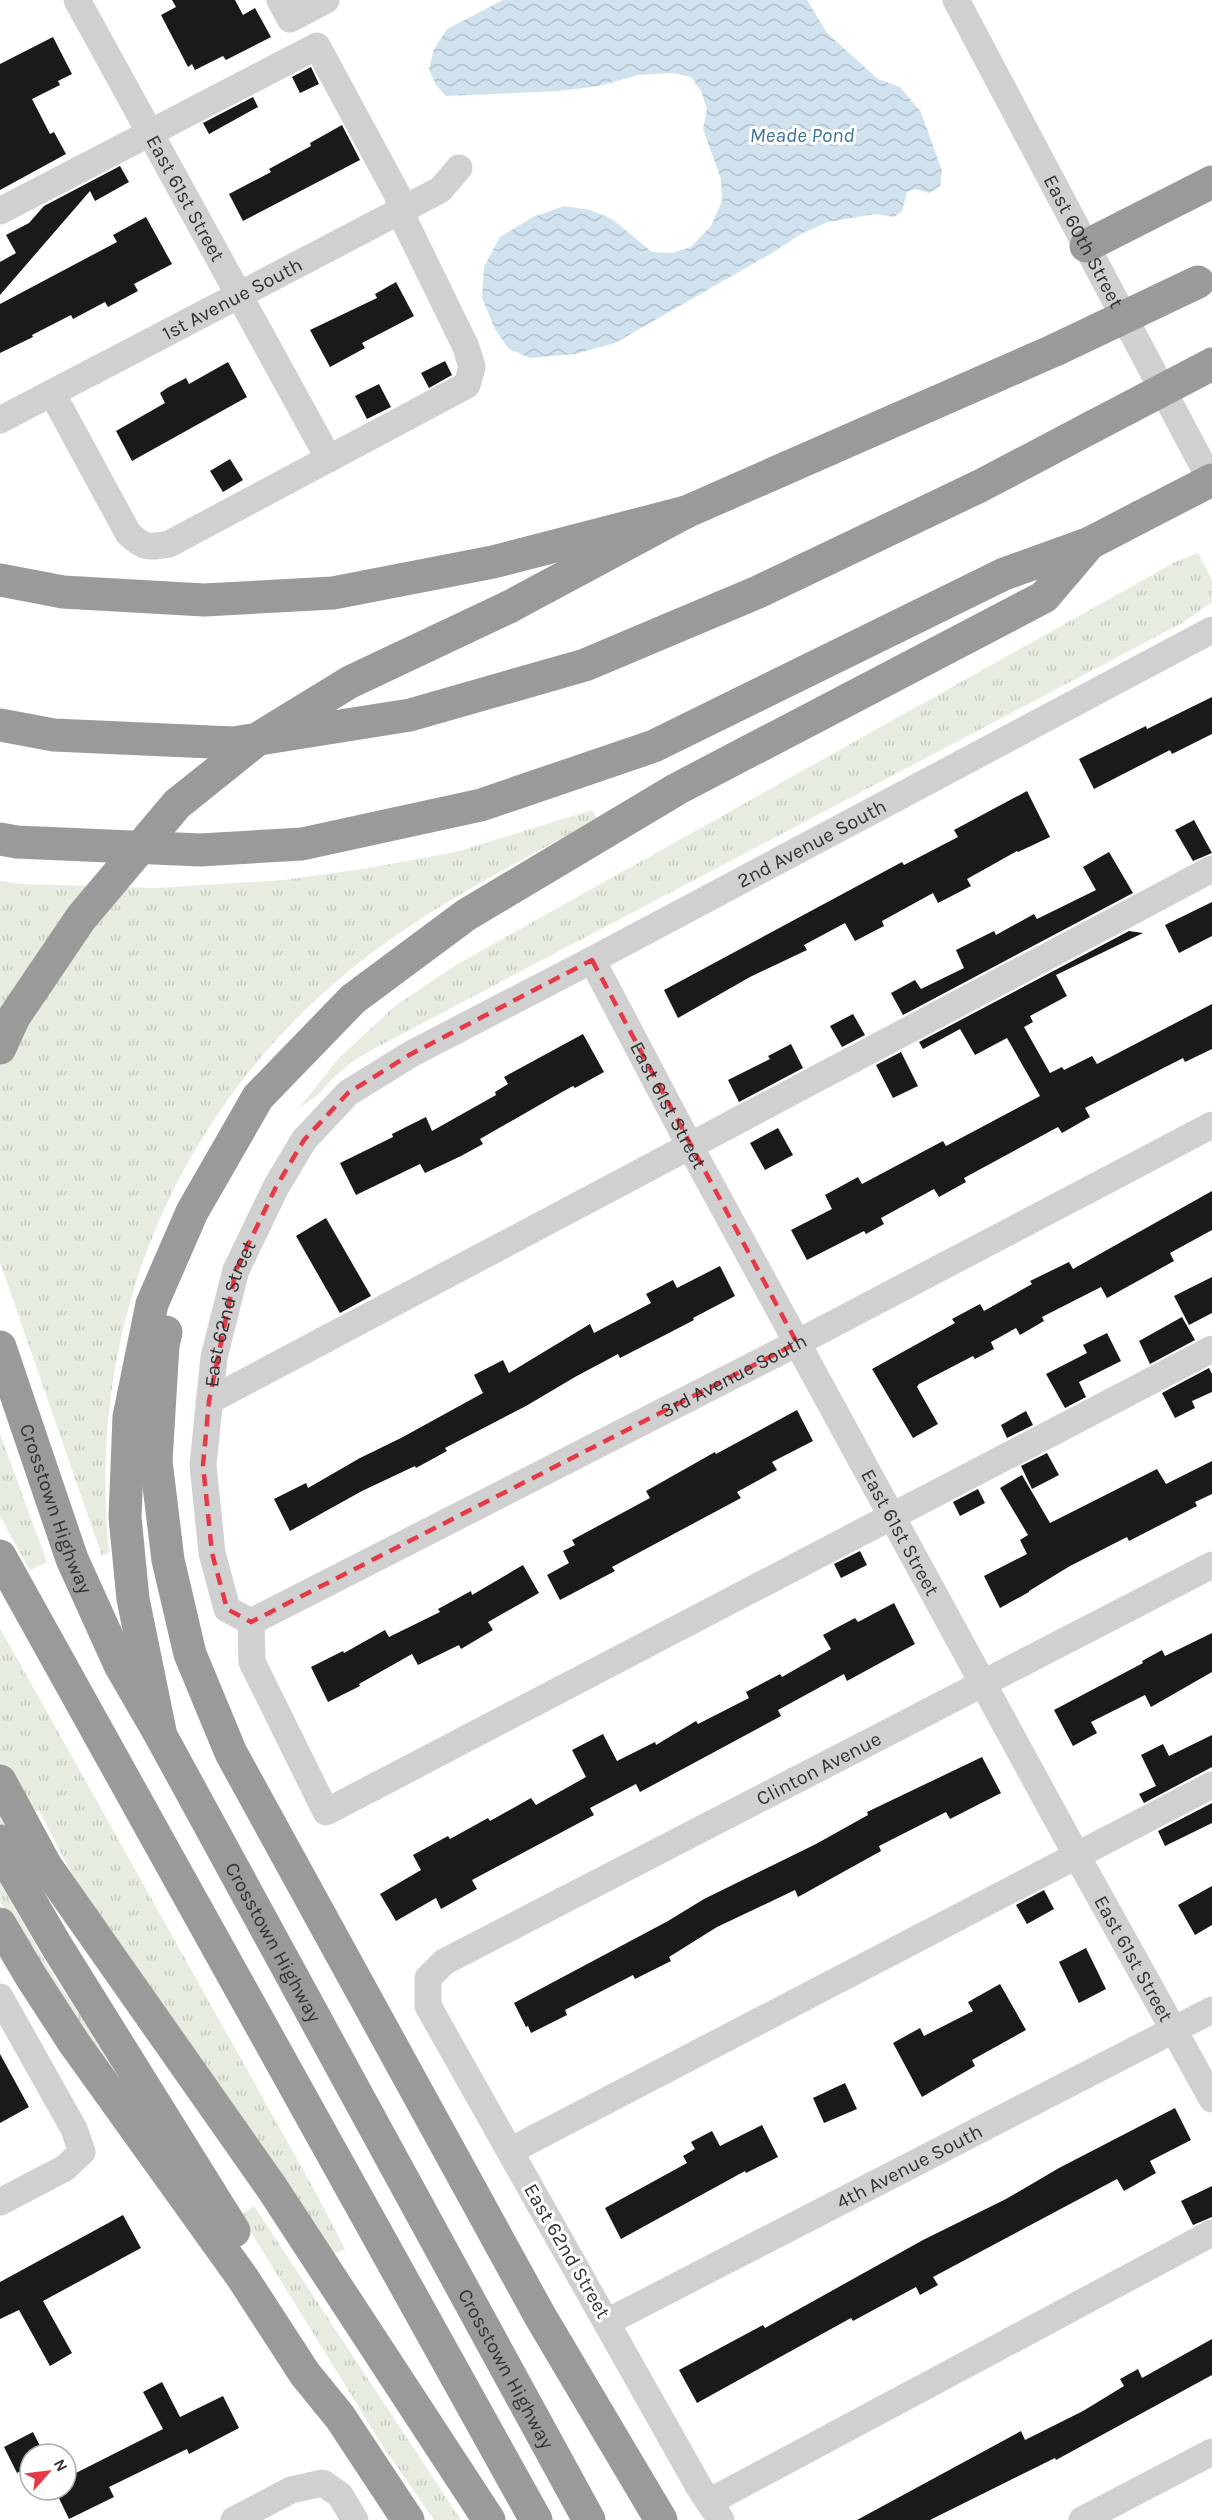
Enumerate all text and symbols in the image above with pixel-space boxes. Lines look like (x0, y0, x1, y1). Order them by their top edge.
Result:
water label: Meade Pond (749, 123, 855, 147)
street label: East 61st Street (142, 131, 230, 266)
street label: East 60th Street (1039, 171, 1129, 312)
street label: 1st Avenue South (158, 253, 306, 345)
street label: 2nd Avenue South (733, 794, 890, 892)
street label: East 61st Street (625, 1037, 712, 1173)
street label: East 62nd Street (200, 1236, 260, 1388)
street label: 3rd Avenue South (657, 1328, 811, 1422)
street label: Crosstown Highway (15, 1421, 98, 1597)
street label: East 61st Street (857, 1465, 944, 1600)
street label: Clinton Avenue (752, 1727, 885, 1810)
street label: Crosstown Highway (221, 1858, 326, 2026)
street label: East 61st Street (1090, 1891, 1178, 2026)
street label: 4th Avenue South (832, 2119, 986, 2213)
street label: East 62nd Street (519, 2180, 615, 2323)
street label: Crosstown Highway (453, 2285, 559, 2453)
north arrow (18, 2442, 78, 2502)
text: N (50, 2456, 72, 2475)

